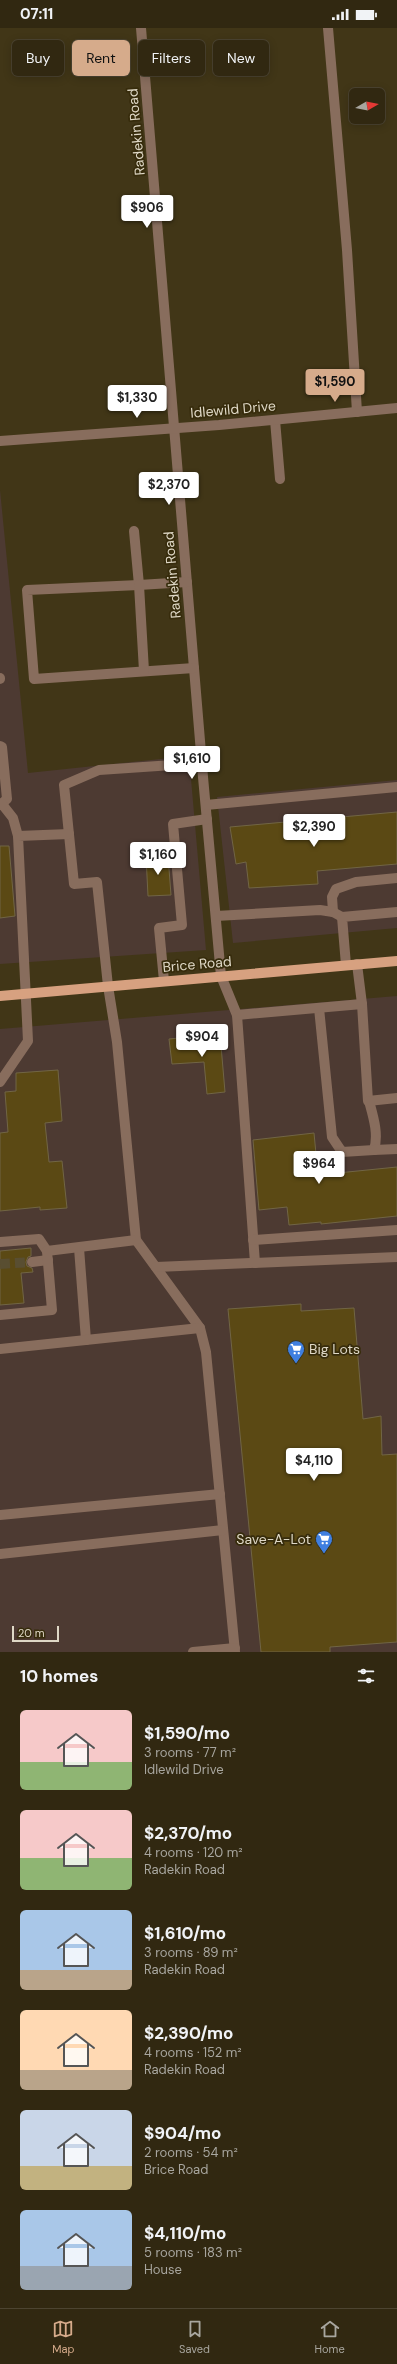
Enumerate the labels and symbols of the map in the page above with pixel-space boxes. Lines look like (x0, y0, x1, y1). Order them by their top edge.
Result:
street label: Radekin Road (123, 88, 149, 176)
north arrow (349, 88, 385, 124)
pin: $906 (123, 195, 171, 229)
pin: $1,590 (302, 369, 368, 403)
pin: $1,330 (104, 385, 170, 419)
street label: Idlewild Drive (190, 396, 276, 422)
pin: $2,370 (136, 472, 202, 506)
street label: Radekin Road (159, 531, 185, 619)
pin: $1,610 (159, 746, 225, 780)
pin: $2,390 (281, 814, 347, 848)
pin: $1,160 (125, 842, 191, 876)
street label: Brice Road (162, 952, 232, 976)
pin: $904 (178, 1024, 226, 1058)
pin: $964 (295, 1151, 343, 1185)
supermarket icon: Big Lots (286, 1339, 306, 1364)
place label: Big Lots (309, 1340, 360, 1358)
pin: $4,110 (281, 1448, 347, 1482)
supermarket icon: Save-A-Lot (314, 1529, 334, 1554)
place label: Save-A-Lot (236, 1530, 311, 1548)
scale bar (12, 1624, 59, 1643)

